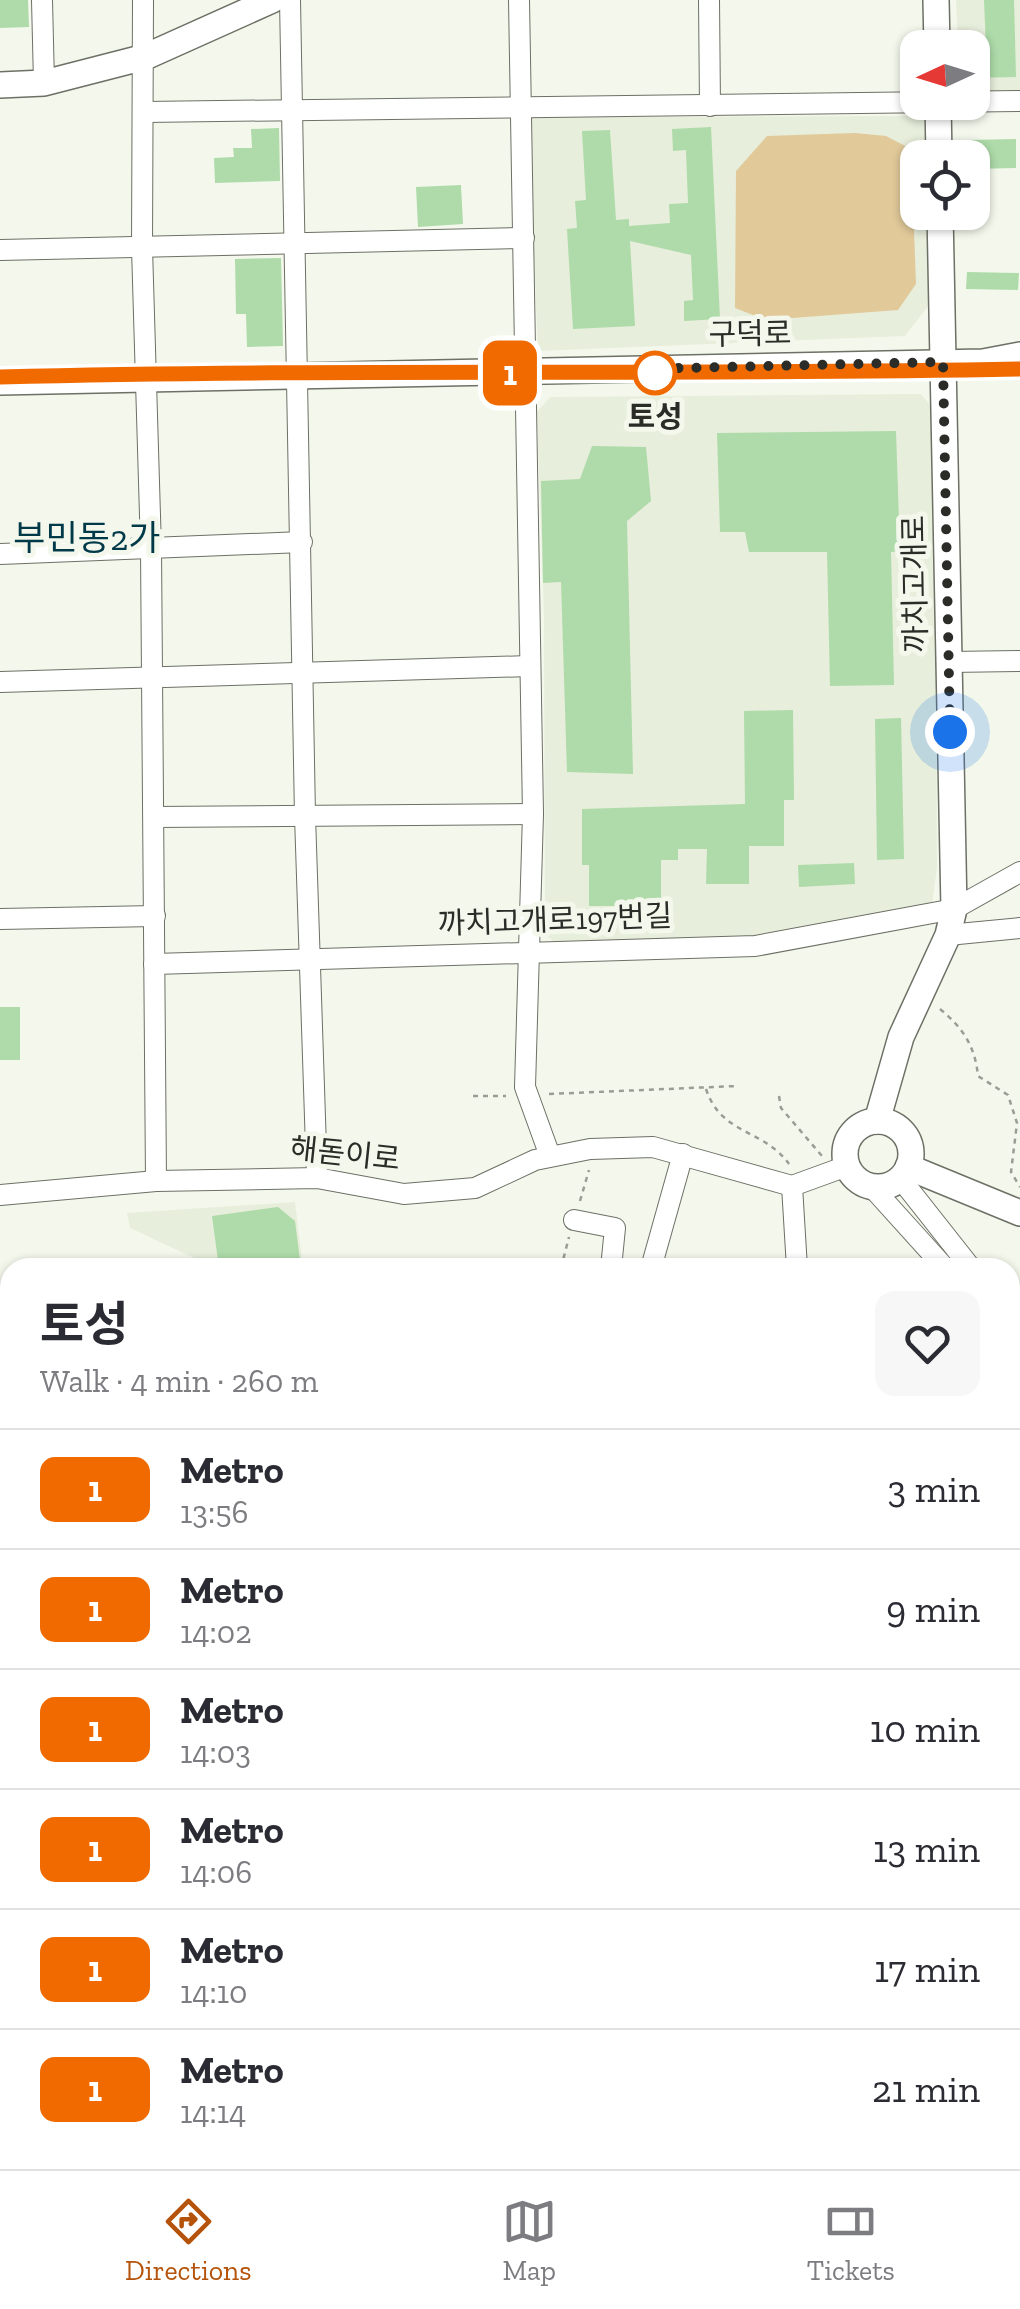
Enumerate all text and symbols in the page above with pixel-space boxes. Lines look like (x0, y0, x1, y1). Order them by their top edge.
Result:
north arrow (900, 30, 990, 120)
map controls (900, 30, 990, 230)
button: locate (900, 140, 990, 230)
street label: 구덕로 (708, 315, 792, 353)
line badge: 1 (478, 340, 542, 406)
text: 1 (503, 352, 517, 394)
marker: 토성 (634, 352, 676, 394)
place label: 토성 (627, 399, 683, 435)
street label: 까치고개로 (896, 515, 934, 653)
district label: 부민동2가 (14, 517, 160, 559)
your location (925, 707, 975, 757)
street label: 까치고개로197번길 (437, 898, 673, 942)
street label: 해돋이로 (288, 1130, 402, 1178)
button: heart (875, 1291, 980, 1396)
text: 토성 (40, 1296, 128, 1353)
text: Walk · 4 min · 260 m (40, 1362, 318, 1400)
text: Metro (180, 1447, 284, 1493)
text: 3 min (888, 1466, 980, 1512)
text: 1 (88, 1468, 102, 1510)
text: 13:56 (180, 1493, 249, 1531)
text: Metro (180, 1567, 284, 1613)
text: 9 min (886, 1586, 980, 1632)
text: 1 (88, 1588, 102, 1630)
text: 14:02 (180, 1613, 252, 1651)
text: Metro (180, 1687, 284, 1733)
text: 10 min (870, 1706, 980, 1752)
text: 1 (88, 1708, 102, 1750)
text: 14:03 (180, 1733, 251, 1771)
text: Metro (180, 1807, 284, 1853)
text: 13 min (873, 1826, 980, 1872)
text: 1 (88, 1828, 102, 1870)
text: 14:06 (180, 1853, 252, 1891)
text: Metro (180, 1927, 284, 1973)
text: 17 min (874, 1946, 980, 1992)
text: 1 (88, 1948, 102, 1990)
text: 14:10 (180, 1973, 248, 2011)
text: Metro (180, 2047, 284, 2093)
text: 21 min (872, 2066, 980, 2112)
text: 1 (88, 2068, 102, 2110)
text: 14:14 (180, 2093, 246, 2131)
tab: Directions (125, 2194, 251, 2287)
tab: Map (502, 2194, 557, 2287)
tab: Tickets (807, 2194, 895, 2287)

